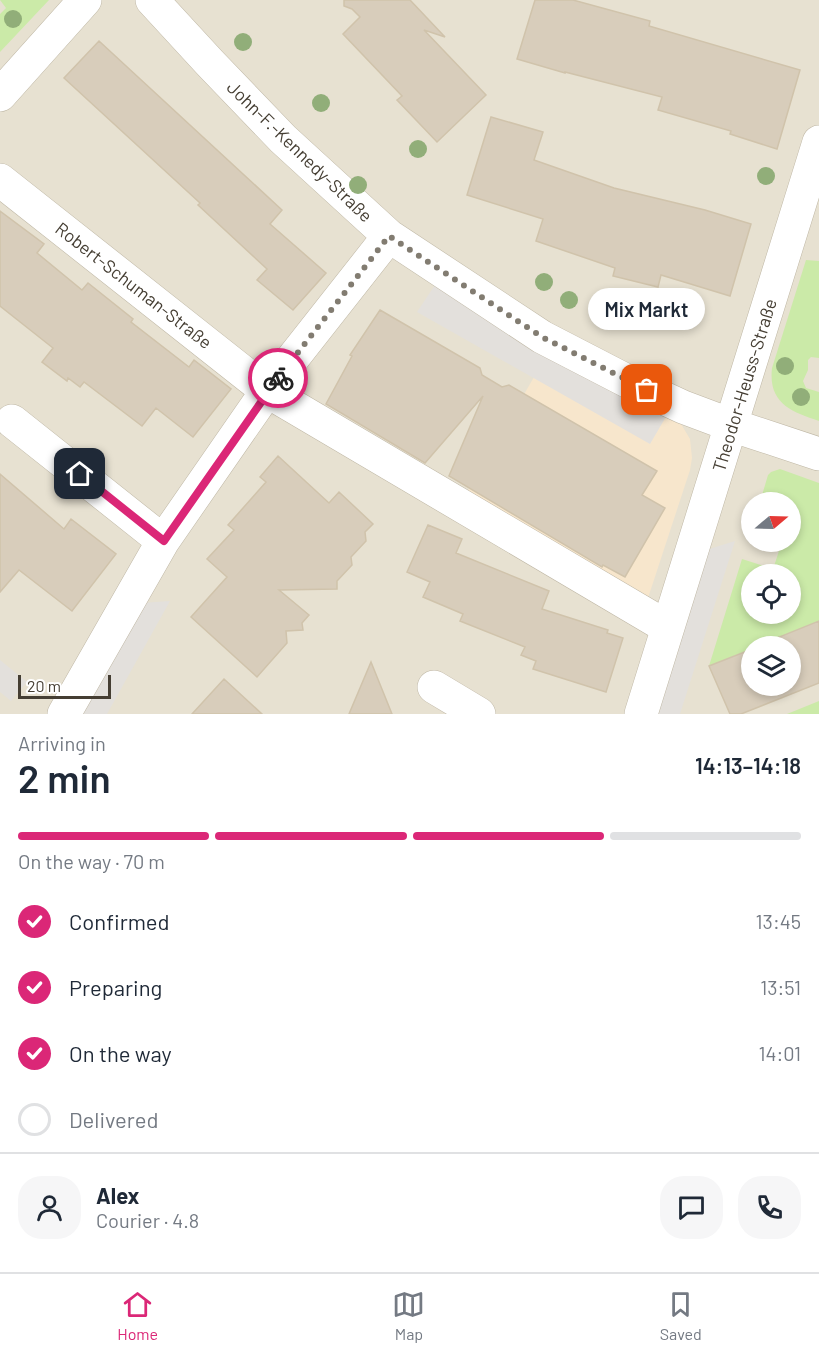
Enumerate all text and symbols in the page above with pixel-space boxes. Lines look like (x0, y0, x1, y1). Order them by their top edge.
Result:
street label: John-F.-Kennedy-Straße (223, 76, 377, 226)
street label: Robert-Schuman-Straße (51, 217, 217, 353)
callout: Mix Markt (588, 288, 706, 330)
street label: Theodor-Heuss-Straße (707, 296, 781, 474)
text: Mix Markt (605, 297, 688, 321)
courier (248, 348, 308, 408)
icon: bike (262, 362, 295, 395)
pin (621, 364, 672, 415)
icon: bag (630, 373, 663, 406)
pin (54, 448, 105, 499)
icon: home (63, 457, 96, 490)
north arrow (741, 492, 801, 552)
map controls (741, 492, 801, 696)
button: locate (741, 564, 801, 624)
button: layers (741, 636, 801, 696)
scale bar (18, 672, 111, 700)
text: 20 m (27, 676, 61, 695)
text: Arriving in (18, 731, 106, 755)
text: 14:13–14:18 (695, 752, 801, 778)
text: 2 min (18, 754, 111, 801)
text: On the way · 70 m (18, 849, 165, 873)
icon: check (18, 905, 51, 938)
text: Confirmed (69, 908, 169, 934)
text: 13:45 (756, 909, 801, 933)
icon: check (18, 971, 51, 1004)
text: Preparing (69, 974, 162, 1000)
text: 13:51 (760, 975, 801, 999)
icon: check (18, 1037, 51, 1070)
text: On the way (69, 1040, 172, 1066)
text: 14:01 (758, 1041, 801, 1065)
text: Delivered (69, 1106, 158, 1132)
button: person (18, 1176, 81, 1239)
button: chat (660, 1176, 723, 1239)
button: phone (738, 1176, 801, 1239)
text: Alex (96, 1182, 139, 1208)
text: Courier · 4.8 (96, 1208, 199, 1232)
tab: Home (117, 1288, 158, 1343)
tab: Map (392, 1288, 425, 1343)
tab: Saved (660, 1288, 702, 1343)

